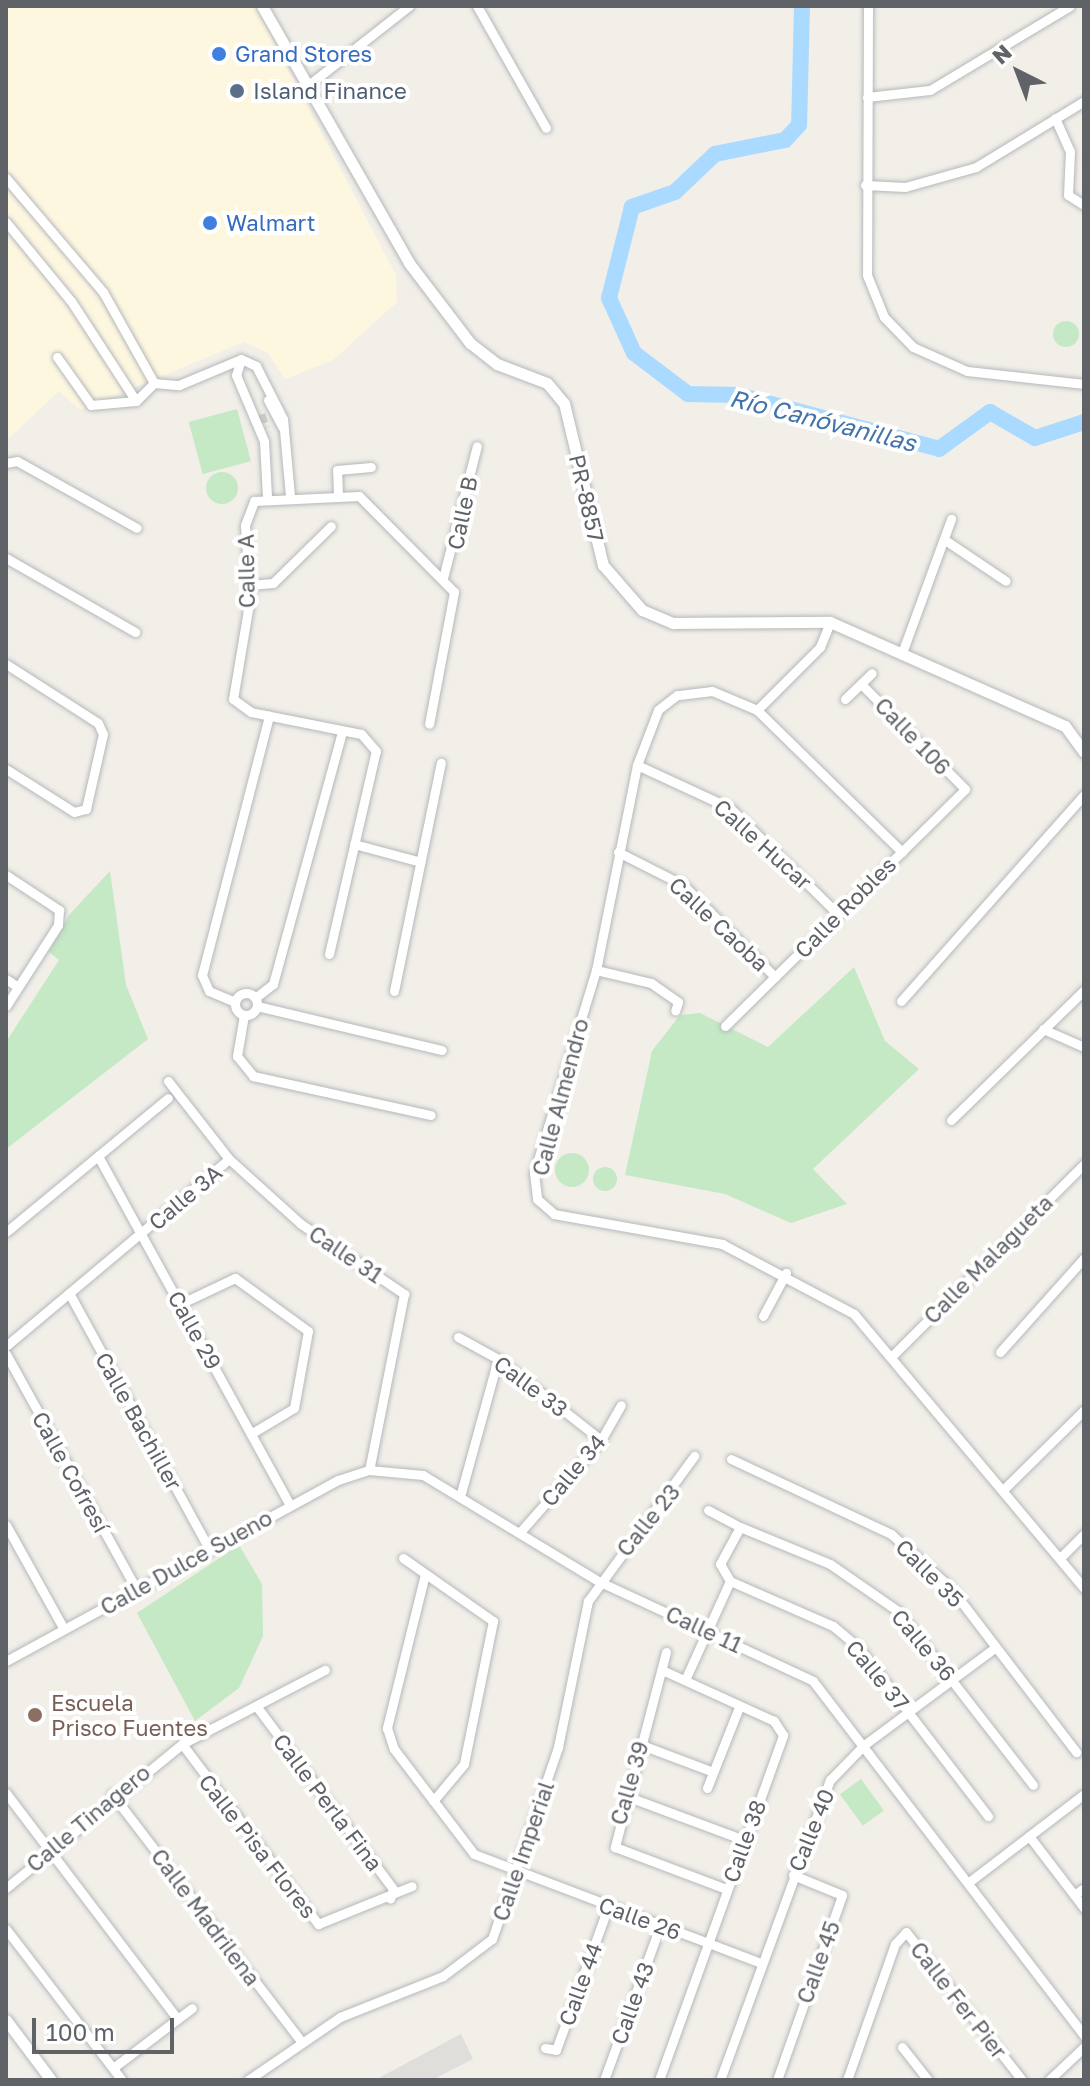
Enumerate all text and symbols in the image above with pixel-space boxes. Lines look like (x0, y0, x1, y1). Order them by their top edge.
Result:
north arrow (978, 32, 1058, 112)
text: N (986, 38, 1017, 69)
place label: Grand Stores (235, 41, 372, 67)
marker: Grand Stores (210, 45, 228, 63)
place label: Island Finance (253, 78, 407, 104)
marker: Island Finance (228, 82, 246, 100)
place label: Walmart (226, 210, 315, 236)
marker: Walmart (201, 214, 219, 232)
water label: Río Canóvanillas (727, 383, 919, 457)
street label: PR-8857 (564, 452, 610, 544)
street label: Calle B (441, 474, 483, 552)
street label: Calle A (232, 534, 260, 608)
street label: Calle 106 (870, 692, 956, 780)
street label: Calle Hucar (709, 793, 817, 895)
street label: Calle Robles (789, 851, 901, 963)
street label: Calle Caoba (664, 871, 774, 977)
street label: Calle Almendro (526, 1015, 594, 1179)
street label: Calle 3A (143, 1159, 227, 1235)
street label: Calle Malagueta (918, 1189, 1058, 1329)
street label: Calle 31 (304, 1220, 388, 1288)
street label: Calle 29 (163, 1286, 227, 1374)
street label: Calle Bachiller (90, 1348, 188, 1494)
street label: Calle 33 (489, 1350, 573, 1422)
street label: Calle Cofresí (27, 1407, 115, 1537)
street label: Calle 34 (535, 1429, 611, 1511)
street label: Calle 23 (611, 1479, 685, 1561)
street label: Calle Dulce Sueno (96, 1504, 276, 1620)
street label: Calle 35 (891, 1534, 969, 1612)
street label: Calle 11 (662, 1600, 746, 1658)
street label: Calle 36 (886, 1604, 962, 1686)
street label: Calle 37 (841, 1634, 915, 1716)
place label: Escuela Prisco Fuentes (51, 1689, 208, 1740)
marker: Escuela Prisco Fuentes (26, 1706, 44, 1724)
street label: Calle Perla Fina (268, 1728, 388, 1876)
street label: Calle 39 (605, 1738, 653, 1828)
street label: Calle Tinagero (21, 1759, 155, 1877)
street label: Calle Pisa Flores (194, 1769, 322, 1923)
street label: Calle Imperial (487, 1778, 559, 1924)
street label: Calle 40 (783, 1785, 839, 1875)
street label: Calle 38 (717, 1796, 771, 1886)
street label: Calle Madrilena (146, 1843, 266, 1991)
street label: Calle 26 (595, 1891, 685, 1945)
street label: Calle 45 (791, 1917, 845, 2007)
street label: Calle Fer Pier (905, 1936, 1013, 2064)
street label: Calle 44 (553, 1939, 607, 2029)
street label: Calle 43 (605, 1958, 659, 2048)
scale bar (36, 2002, 178, 2052)
text: 100 m (46, 2017, 115, 2046)

